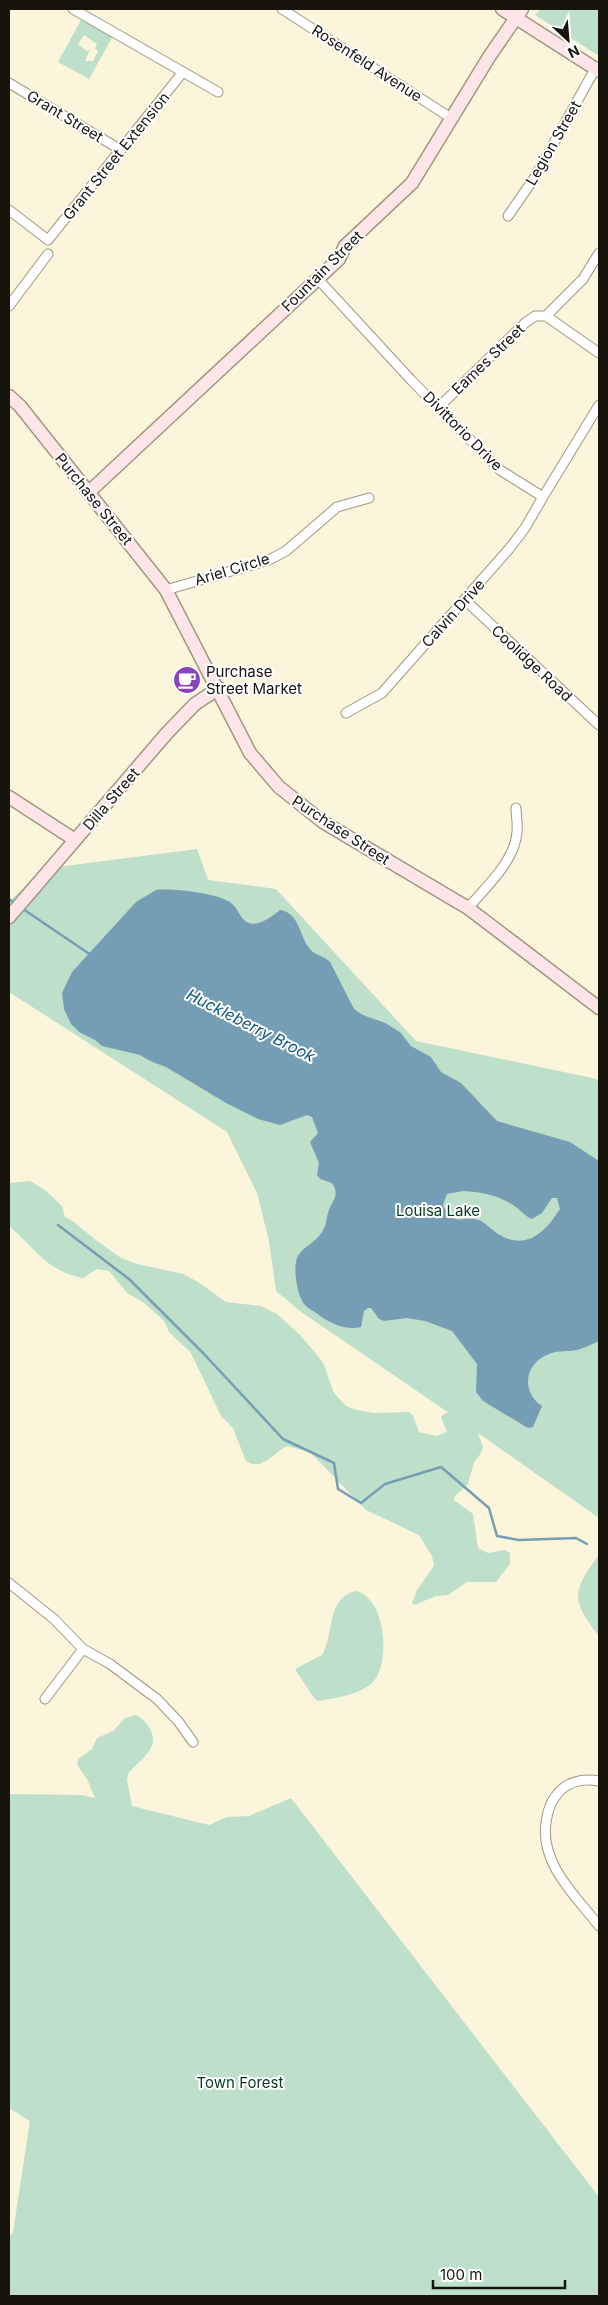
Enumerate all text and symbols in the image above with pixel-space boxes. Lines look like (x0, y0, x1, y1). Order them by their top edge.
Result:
north arrow (543, 15, 593, 65)
street label: Rosenfeld Avenue (308, 20, 426, 106)
text: N (565, 42, 582, 62)
street label: Grant Street (23, 86, 107, 146)
street label: Grant Street Extension (59, 88, 173, 224)
street label: Legion Street (521, 97, 585, 189)
street label: Fountain Street (277, 226, 367, 316)
street label: Eames Street (448, 320, 528, 398)
street label: Divittorio Drive (419, 387, 507, 475)
street label: Purchase Street (51, 449, 137, 549)
street label: Ariel Circle (192, 549, 272, 589)
street label: Calvin Drive (417, 575, 489, 651)
street label: Coolidge Road (488, 621, 576, 705)
place label: Purchase Street Market (206, 662, 302, 698)
cafe icon: Purchase Street Market (172, 665, 202, 695)
street label: Dilla Street (79, 764, 143, 834)
street label: Purchase Street (288, 791, 394, 869)
water label: Huckleberry Brook (183, 984, 319, 1066)
park label: Louisa Lake (396, 1201, 480, 1220)
park label: Town Forest (197, 2073, 283, 2092)
scale bar (433, 2258, 566, 2290)
text: 100 m (440, 2265, 482, 2284)

